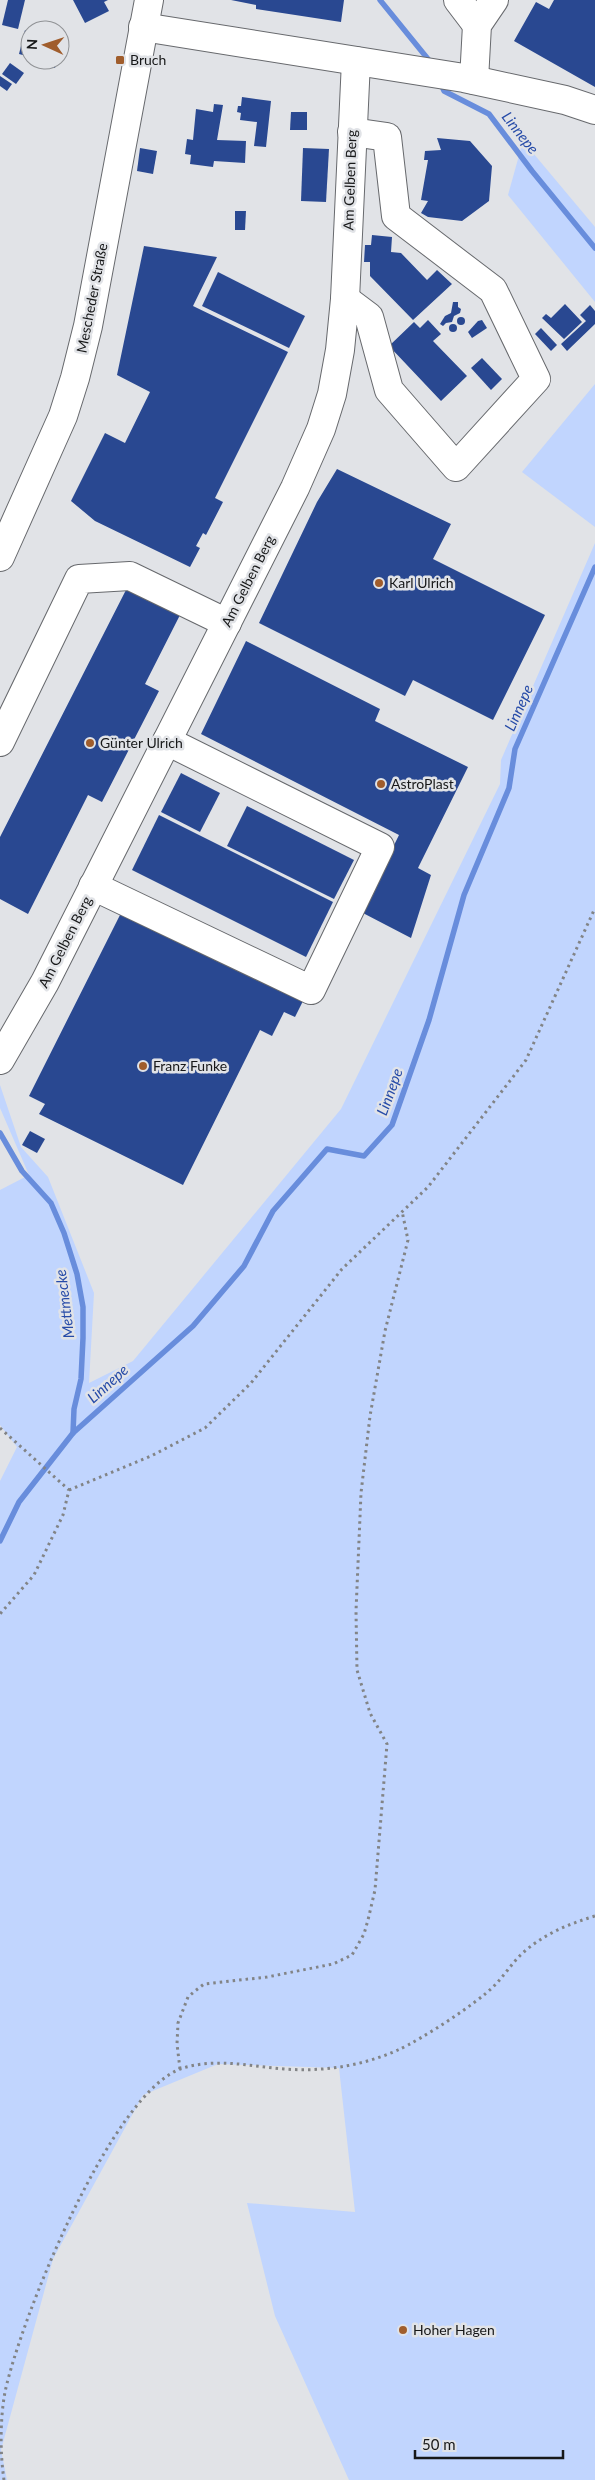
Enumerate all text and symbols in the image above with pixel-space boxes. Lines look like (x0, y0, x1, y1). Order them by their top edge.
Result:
north arrow (20, 20, 70, 70)
text: N (23, 38, 40, 50)
place label: Bruch (130, 51, 166, 68)
marker: Bruch (114, 54, 126, 66)
water label: Linnepe (499, 108, 543, 157)
street label: Am Gelben Berg (339, 129, 360, 231)
street label: Mescheder Straße (73, 242, 110, 354)
street label: Am Gelben Berg (217, 532, 278, 629)
place label: Karl Ulrich (389, 574, 454, 591)
marker: Karl Ulrich (373, 577, 385, 589)
water label: Linnepe (500, 682, 536, 734)
place label: Günter Ulrich (100, 734, 183, 751)
marker: Günter Ulrich (84, 737, 96, 749)
place label: AstroPlast (391, 775, 454, 792)
marker: AstroPlast (375, 778, 387, 790)
street label: Am Gelben Berg (34, 893, 95, 990)
place label: Franz Funke (153, 1057, 227, 1074)
marker: Franz Funke (137, 1060, 149, 1072)
water label: Linnepe (372, 1066, 406, 1118)
water label: Mettmecke (51, 1269, 77, 1340)
water label: Linnepe (83, 1360, 131, 1406)
place label: Hoher Hagen (413, 2321, 495, 2338)
marker: Hoher Hagen (397, 2324, 409, 2336)
scale bar (415, 2428, 562, 2460)
text: 50 m (422, 2435, 456, 2453)

